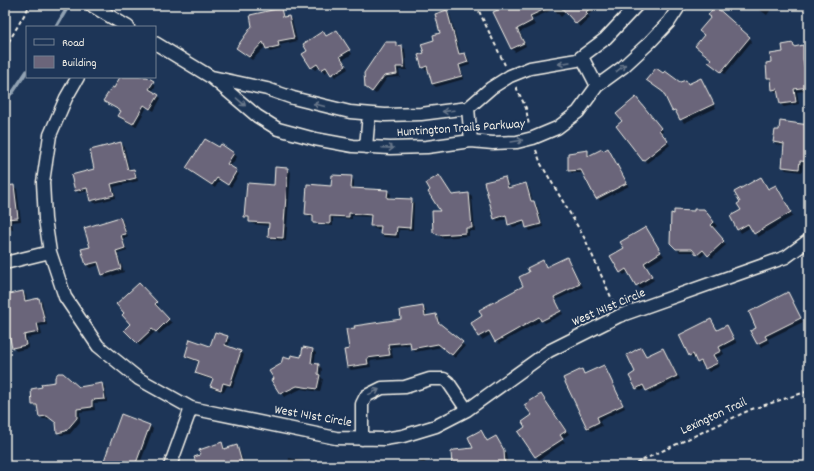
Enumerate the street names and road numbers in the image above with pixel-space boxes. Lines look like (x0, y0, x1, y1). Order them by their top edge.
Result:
street label: Huntington Trails Parkway (396, 115, 527, 143)
street label: West 141st Circle (569, 284, 649, 332)
street label: Lexington Trail (678, 393, 750, 441)
street label: West 141st Circle (273, 401, 354, 433)

